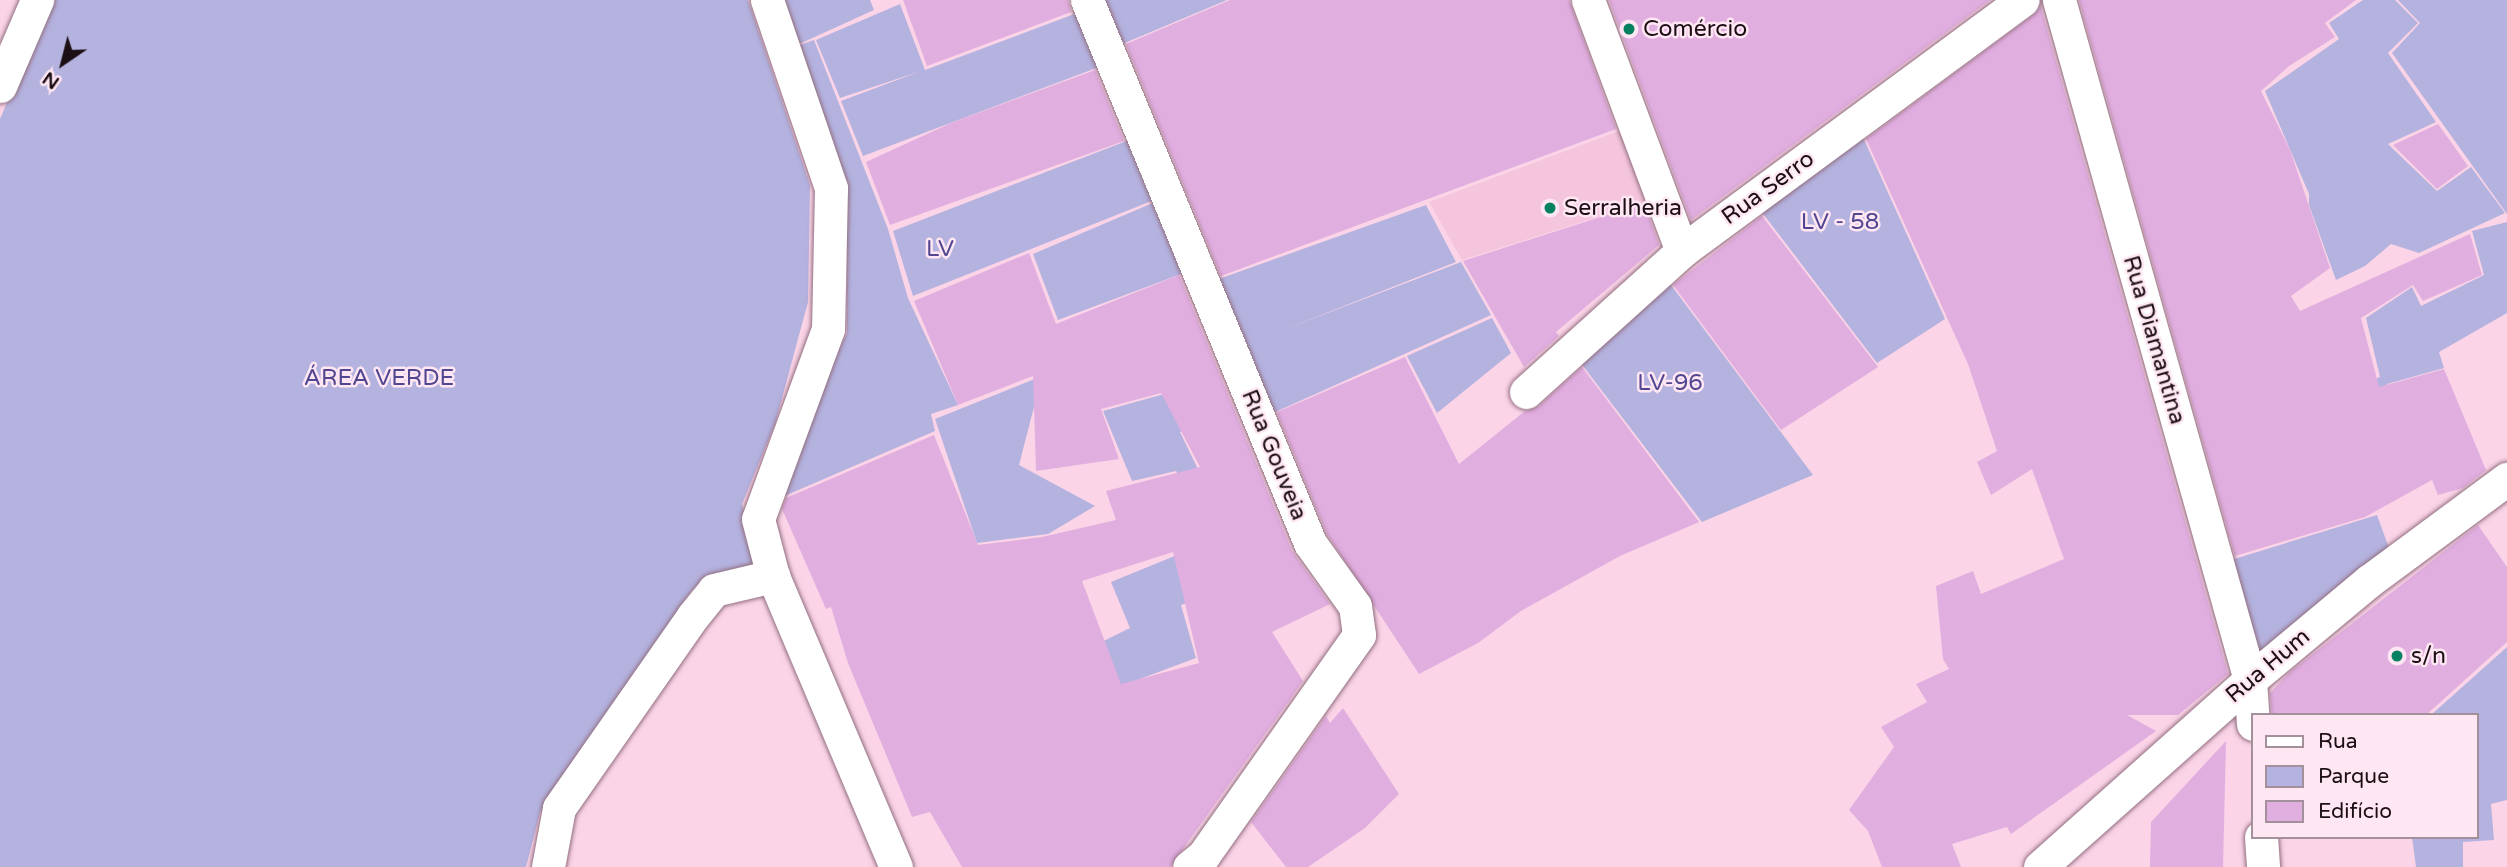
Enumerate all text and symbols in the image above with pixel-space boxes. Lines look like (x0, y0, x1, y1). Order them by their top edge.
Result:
place label: Comércio (1643, 15, 1747, 43)
marker: Comércio (1621, 21, 1637, 37)
north arrow (28, 28, 98, 98)
text: N (38, 67, 64, 94)
street label: Rua Serro (1716, 145, 1820, 231)
place label: Serralheria (1564, 194, 1682, 222)
marker: Serralheria (1542, 200, 1558, 216)
park label: LV - 58 (1801, 208, 1879, 236)
park label: LV (926, 235, 954, 263)
street label: Rua Diamantina (2117, 252, 2191, 428)
park label: ÁREA VERDE (304, 364, 454, 392)
park label: LV-96 (1637, 369, 1703, 397)
street label: Rua Gouveia (1235, 386, 1313, 524)
street label: Rua Hum (2220, 623, 2316, 709)
place label: s/n (2411, 642, 2446, 670)
marker: s/n (2389, 648, 2405, 664)
legend (2252, 713, 2479, 839)
text: Rua (2318, 729, 2358, 754)
text: Parque (2318, 764, 2389, 789)
text: Edifício (2318, 799, 2392, 824)

